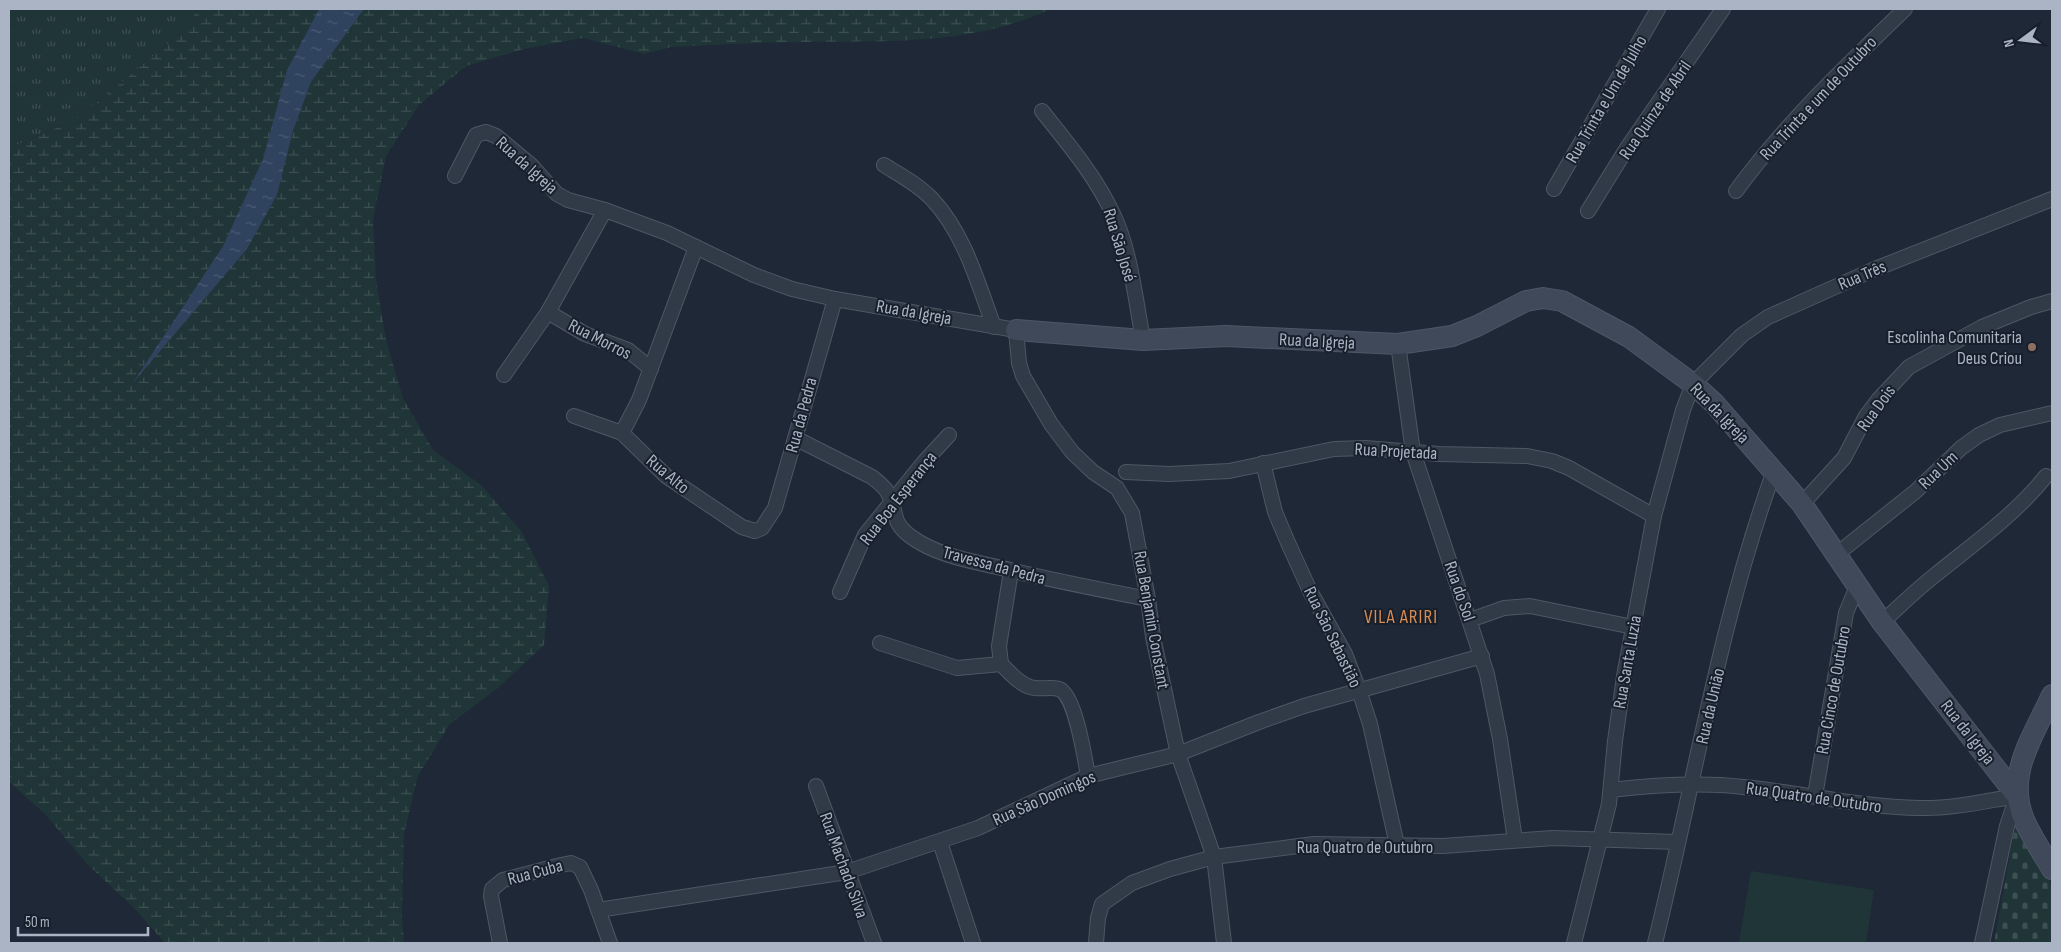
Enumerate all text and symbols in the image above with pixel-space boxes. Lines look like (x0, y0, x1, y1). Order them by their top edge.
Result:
north arrow (1996, 15, 2046, 65)
street label: Rua Trinta e Um de Julho (1561, 32, 1652, 167)
street label: Rua Trinta e um de Outubro (1755, 32, 1881, 165)
text: N (2000, 37, 2018, 49)
street label: Rua Quinze de Abril (1615, 57, 1696, 164)
street label: Rua da Igreja (491, 132, 562, 199)
street label: Rua São José (1098, 206, 1141, 284)
street label: Rua Três (1835, 256, 1889, 295)
street label: Rua da Igreja (875, 296, 953, 329)
street label: Rua Morros (565, 315, 635, 364)
place label: Escolinha Comunitaria Deus Criou (1887, 327, 2022, 369)
street label: Rua da Igreja (1278, 329, 1356, 354)
marker: Escolinha Comunitaria Deus Criou (2026, 341, 2038, 353)
street label: Rua da Pedra (781, 375, 822, 455)
street label: Rua da Igreja (1686, 379, 1754, 448)
street label: Rua Dois (1853, 381, 1900, 435)
street label: Rua Projetada (1354, 439, 1438, 464)
street label: Rua Boa Esperança (855, 447, 941, 549)
street label: Rua Um (1914, 447, 1962, 494)
street label: Rua Alto (642, 450, 693, 498)
street label: Travessa da Pedra (940, 542, 1048, 589)
street label: Rua Benjamin Constant (1129, 549, 1174, 691)
street label: Rua do Sol (1440, 558, 1480, 624)
street label: Rua São Sebastião (1299, 583, 1366, 691)
district label: VILA ARIRI (1364, 606, 1438, 629)
street label: Rua Santa Luzia (1609, 614, 1646, 710)
street label: Rua Cinco de Outubro (1812, 624, 1855, 756)
street label: Rua da União (1692, 666, 1729, 746)
street label: Rua da Igreja (1936, 696, 1999, 769)
street label: Rua São Domingos (989, 766, 1099, 831)
street label: Rua Quatro de Outubro (1745, 778, 1883, 817)
street label: Rua Machado Silva (815, 809, 872, 921)
street label: Rua Quatro de Outubro (1297, 837, 1433, 858)
street label: Rua Cuba (505, 855, 565, 890)
scale bar (18, 904, 148, 936)
text: 50 m (25, 913, 50, 932)

